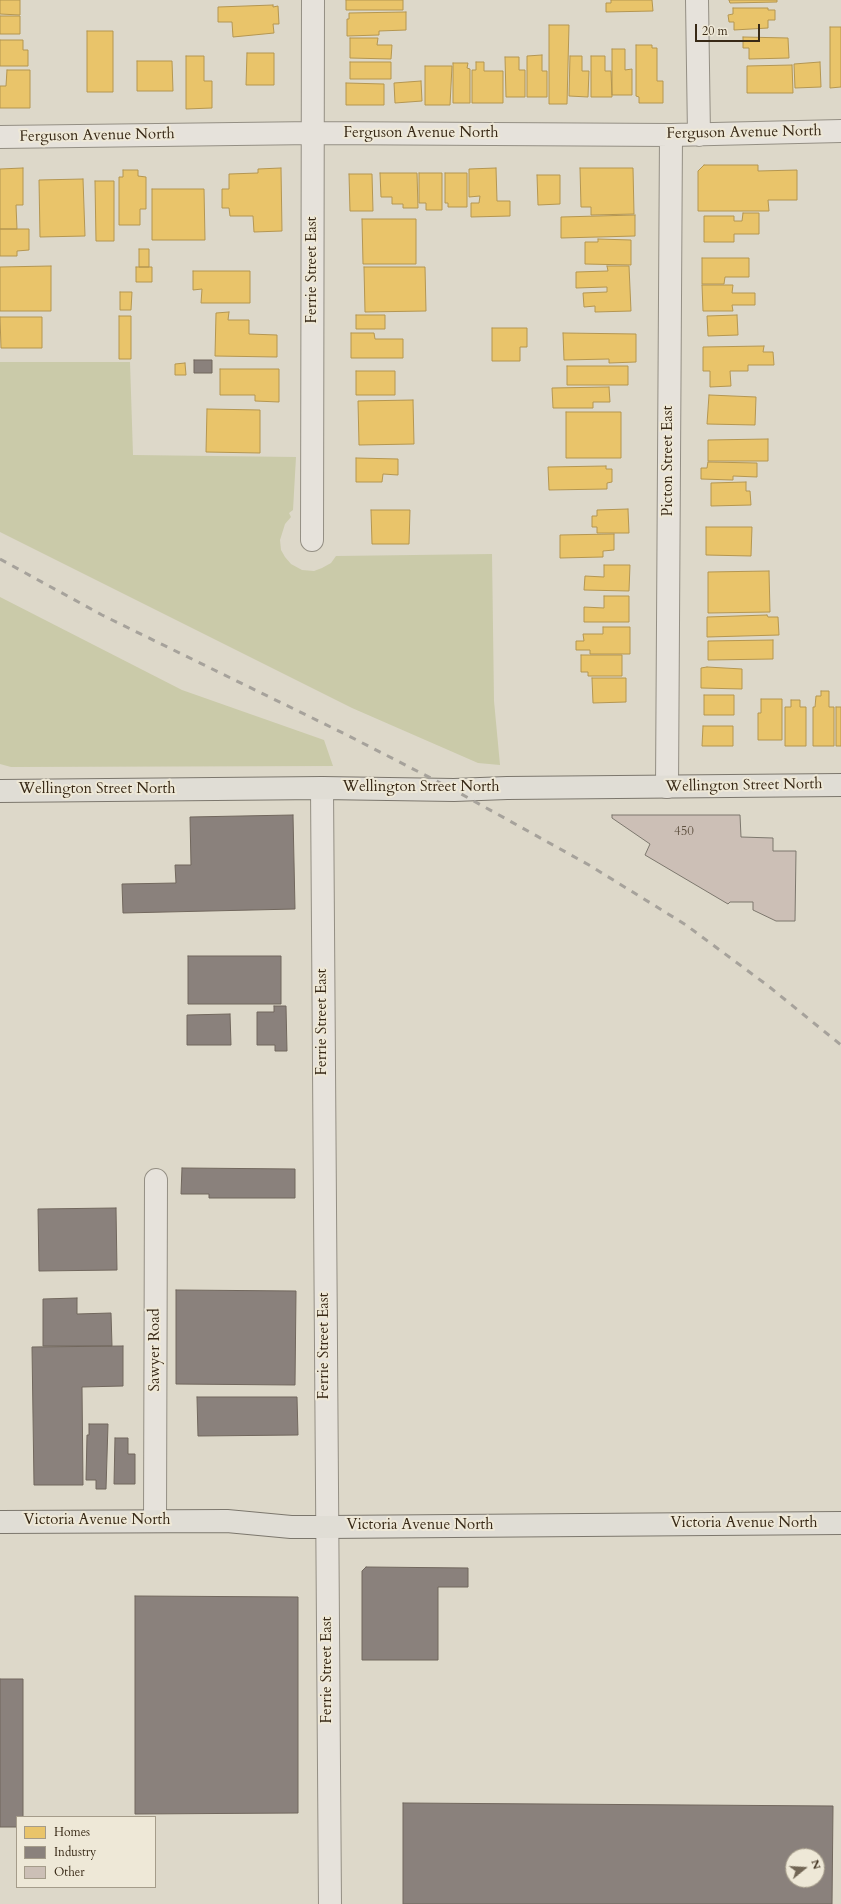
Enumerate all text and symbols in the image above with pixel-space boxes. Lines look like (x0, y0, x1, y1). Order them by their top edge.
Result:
scale bar (697, 16, 762, 42)
text: 20 m (702, 23, 728, 39)
street label: Ferguson Avenue North (666, 123, 822, 143)
street label: Ferguson Avenue North (343, 125, 499, 143)
street label: Ferguson Avenue North (19, 126, 175, 146)
street label: Ferrie Street East (304, 217, 322, 323)
street label: Picton Street East (660, 406, 678, 516)
street label: Wellington Street North (665, 776, 823, 796)
street label: Wellington Street North (342, 779, 500, 797)
street label: Wellington Street North (18, 781, 176, 799)
house number: 450 (674, 824, 694, 840)
street label: Ferrie Street East (314, 969, 332, 1075)
street label: Ferrie Street East (316, 1293, 334, 1399)
street label: Sawyer Road (147, 1308, 165, 1392)
street label: Victoria Avenue North (23, 1512, 171, 1530)
street label: Victoria Avenue North (670, 1515, 818, 1533)
street label: Victoria Avenue North (346, 1517, 494, 1535)
street label: Ferrie Street East (319, 1617, 337, 1723)
legend (16, 1816, 156, 1888)
text: Homes (54, 1824, 90, 1840)
text: Industry (54, 1844, 96, 1860)
north arrow (785, 1848, 825, 1888)
text: N (807, 1858, 825, 1871)
text: Other (54, 1864, 85, 1880)

